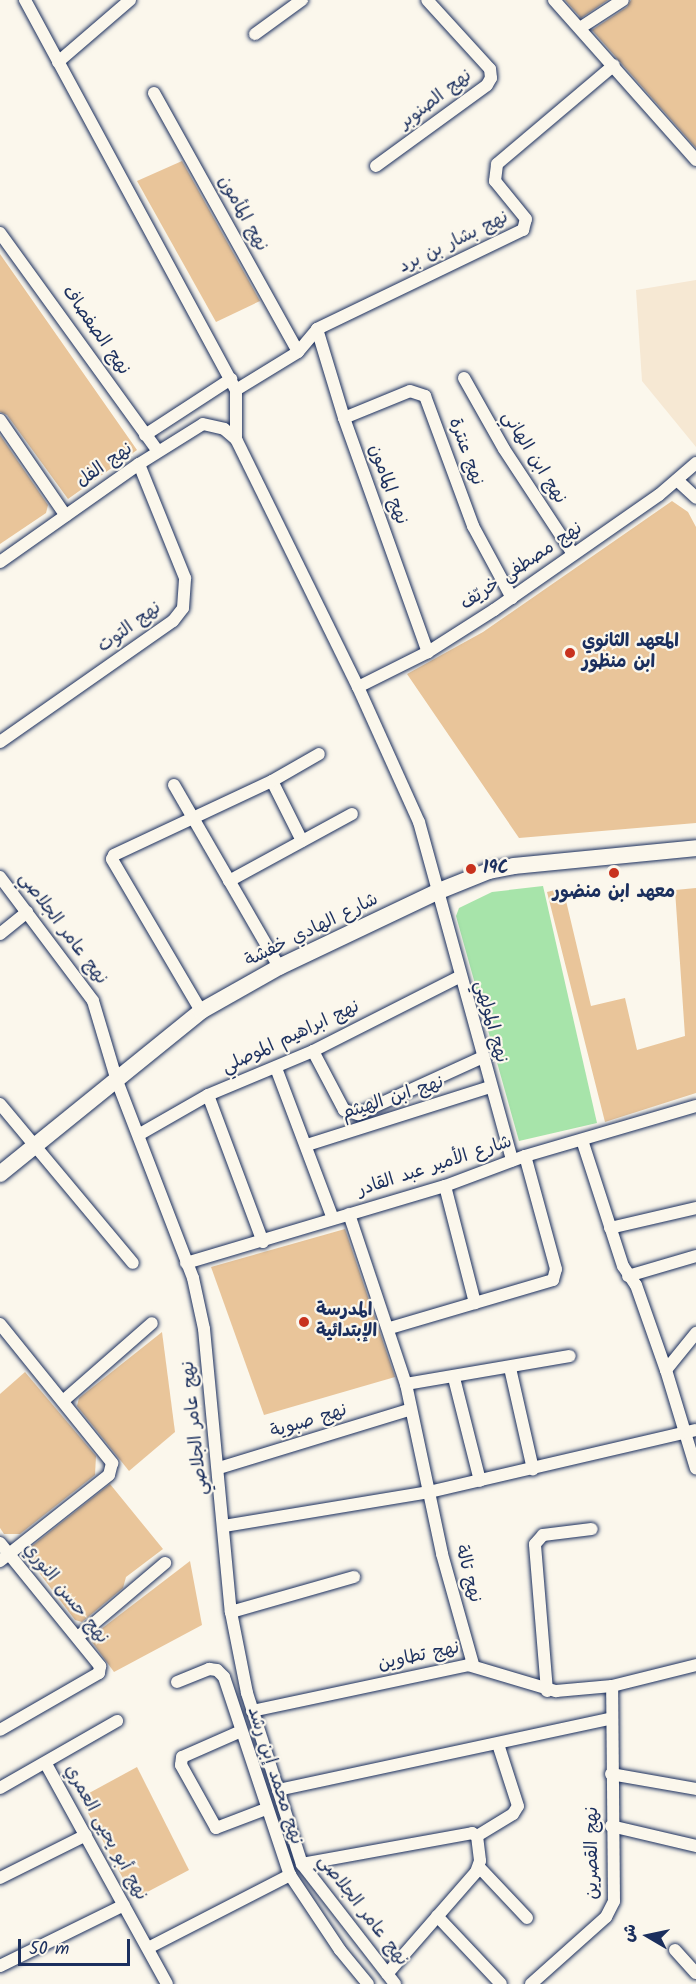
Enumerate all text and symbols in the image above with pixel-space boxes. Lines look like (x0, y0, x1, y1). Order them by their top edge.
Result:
street label: نهج الصنوبر (395, 66, 477, 134)
street label: نهج المأمون (212, 172, 272, 256)
street label: نهج بشار بن برد (396, 207, 512, 279)
street label: نهج الصفصاف (56, 282, 134, 380)
street label: نهج ابن الهاني (496, 408, 570, 508)
street label: نهج عنترة (443, 415, 487, 489)
street label: نهج الفل (73, 439, 137, 493)
street label: نهج المامون (363, 442, 411, 528)
street label: نهج مصطفى خريّف (457, 518, 587, 616)
street label: نهج التوت (94, 598, 166, 658)
place label: المعهد الثانوي ابن منظور (582, 632, 679, 674)
marker: المعهد الثانوي ابن منظور (563, 646, 577, 660)
place label: 19C (483, 858, 509, 880)
marker: 19C (464, 862, 478, 876)
marker: معهد ابن منضور (607, 866, 621, 880)
street label: نهج عامر الجلاصي (13, 869, 111, 989)
place label: معهد ابن منضور (553, 882, 675, 904)
street label: شارع الهادي خفشة (242, 889, 382, 973)
street label: نهج المولهي (469, 979, 511, 1065)
street label: نهج ابراهيم الموصلي (219, 997, 363, 1079)
street label: نهج ابن الهيثم (339, 1072, 447, 1126)
street label: شارع الأمير عبد القادر (355, 1132, 515, 1202)
place label: المدرسة الإبتدائية (316, 1301, 377, 1344)
marker: المدرسة الإبتدائية (297, 1315, 311, 1329)
street label: نهج عامر الجلاصي (178, 1360, 214, 1496)
street label: نهج صبوية (268, 1400, 350, 1444)
street label: نهج حسن النوري (18, 1539, 112, 1649)
street label: نهج تالة (449, 1543, 485, 1605)
street label: نهج تطاوين (376, 1638, 462, 1676)
street label: نهج محمد إبن رشد (242, 1704, 306, 1848)
street label: نهج أبو يحيى العمري (59, 1761, 151, 1905)
street label: نهج القصرين (582, 1807, 604, 1899)
street label: نهج عامر الجلاصي (312, 1851, 412, 1971)
north arrow (618, 1906, 678, 1966)
text: ش (616, 1922, 643, 1944)
scale bar (21, 1927, 134, 1965)
text: 50 m (29, 1935, 69, 1964)

